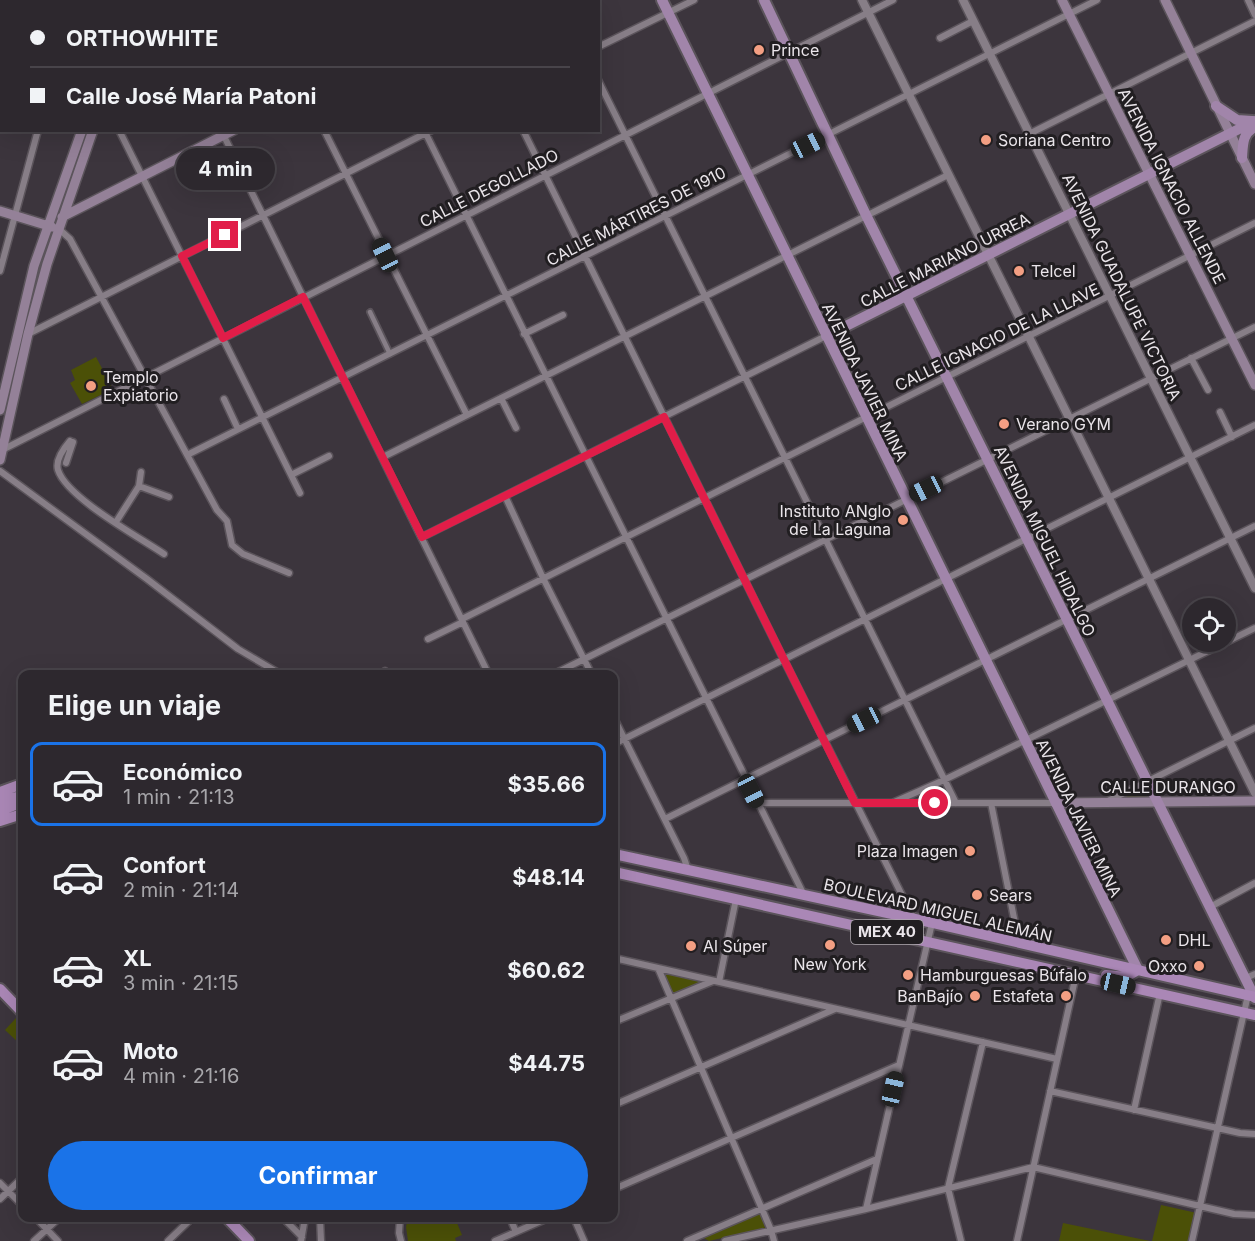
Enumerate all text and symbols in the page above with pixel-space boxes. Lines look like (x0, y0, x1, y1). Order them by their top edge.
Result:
text: ORTHOWHITE (66, 25, 218, 51)
place label: Prince (771, 40, 819, 60)
marker: Prince (752, 43, 766, 57)
text: Calle José María Patoni (66, 83, 316, 109)
street label: AVENIDA IGNACIO ALLENDE (1114, 85, 1230, 287)
car (788, 129, 828, 161)
place label: Soriana Centro (998, 130, 1111, 150)
marker: Soriana Centro (979, 133, 993, 147)
street label: CALLE DEGOLLADO (416, 144, 562, 232)
callout: 4 min (176, 148, 274, 190)
text: 4 min (198, 157, 253, 181)
street label: CALLE MÁRTIRES DE 1910 (543, 162, 729, 270)
street label: AVENIDA GUADALUPE VICTORIA (1058, 170, 1186, 404)
street label: CALLE MARIANO URREA (857, 208, 1033, 312)
route end (211, 221, 238, 248)
car (369, 235, 401, 275)
place label: Telcel (1031, 261, 1076, 281)
marker: Telcel (1012, 264, 1026, 278)
street label: CALLE IGNACIO DE LA LLAVE (891, 279, 1103, 395)
street label: AVENIDA JAVIER MINA (818, 299, 912, 465)
place label: Templo Expiatorio (103, 367, 178, 405)
marker: Templo Expiatorio (84, 379, 98, 393)
place label: Verano GYM (1016, 414, 1111, 434)
marker: Verano GYM (997, 417, 1011, 431)
street label: AVENIDA MIGUEL HIDALGO (990, 442, 1100, 640)
car (906, 473, 946, 505)
place label: Instituto ANglo de La Laguna (779, 501, 891, 539)
marker: Instituto ANglo de La Laguna (896, 513, 910, 527)
map controls (1182, 598, 1236, 652)
button: locate (1182, 598, 1236, 652)
text: Elige un viaje (48, 689, 221, 722)
car (844, 704, 884, 736)
street label: AVENIDA JAVIER MINA (1032, 735, 1126, 901)
icon: car (51, 757, 105, 811)
text: Económico (123, 759, 242, 785)
text: $35.66 (508, 771, 585, 797)
car (735, 771, 767, 811)
street label: CALLE DURANGO (1100, 777, 1236, 797)
text: 1 min · 21:13 (123, 785, 235, 809)
route start (921, 789, 948, 816)
place label: Plaza Imagen (857, 841, 958, 861)
marker: Plaza Imagen (963, 844, 977, 858)
icon: car (51, 850, 105, 904)
text: Confort (123, 852, 206, 878)
text: $48.14 (512, 864, 585, 890)
street label: BOULEVARD MIGUEL ALEMÁN (822, 874, 1054, 946)
text: 2 min · 21:14 (123, 878, 239, 902)
place label: Sears (989, 885, 1032, 905)
marker: Sears (970, 888, 984, 902)
road number: MEX 40 (851, 920, 923, 944)
place label: DHL (1178, 930, 1210, 950)
marker: DHL (1159, 933, 1173, 947)
place label: Al Súper (703, 936, 767, 956)
marker: New York (823, 938, 837, 952)
marker: Al Súper (684, 939, 698, 953)
icon: car (51, 943, 105, 997)
text: XL (123, 945, 152, 971)
place label: New York (794, 954, 867, 974)
place label: Oxxo (1148, 956, 1187, 976)
text: $60.62 (507, 957, 585, 983)
marker: Oxxo (1192, 959, 1206, 973)
place label: Hamburguesas Búfalo (920, 965, 1087, 985)
marker: Hamburguesas Búfalo (901, 968, 915, 982)
text: 3 min · 21:15 (123, 971, 239, 995)
car (1098, 971, 1138, 997)
place label: BanBajío (897, 986, 963, 1006)
place label: Estafeta (993, 986, 1054, 1006)
marker: BanBajío (968, 989, 982, 1003)
marker: Estafeta (1059, 989, 1073, 1003)
icon: car (51, 1036, 105, 1090)
text: Moto (123, 1038, 178, 1064)
text: $44.75 (508, 1050, 585, 1076)
text: 4 min · 21:16 (123, 1064, 239, 1088)
car (880, 1069, 906, 1109)
button: Confirmar (48, 1141, 588, 1210)

